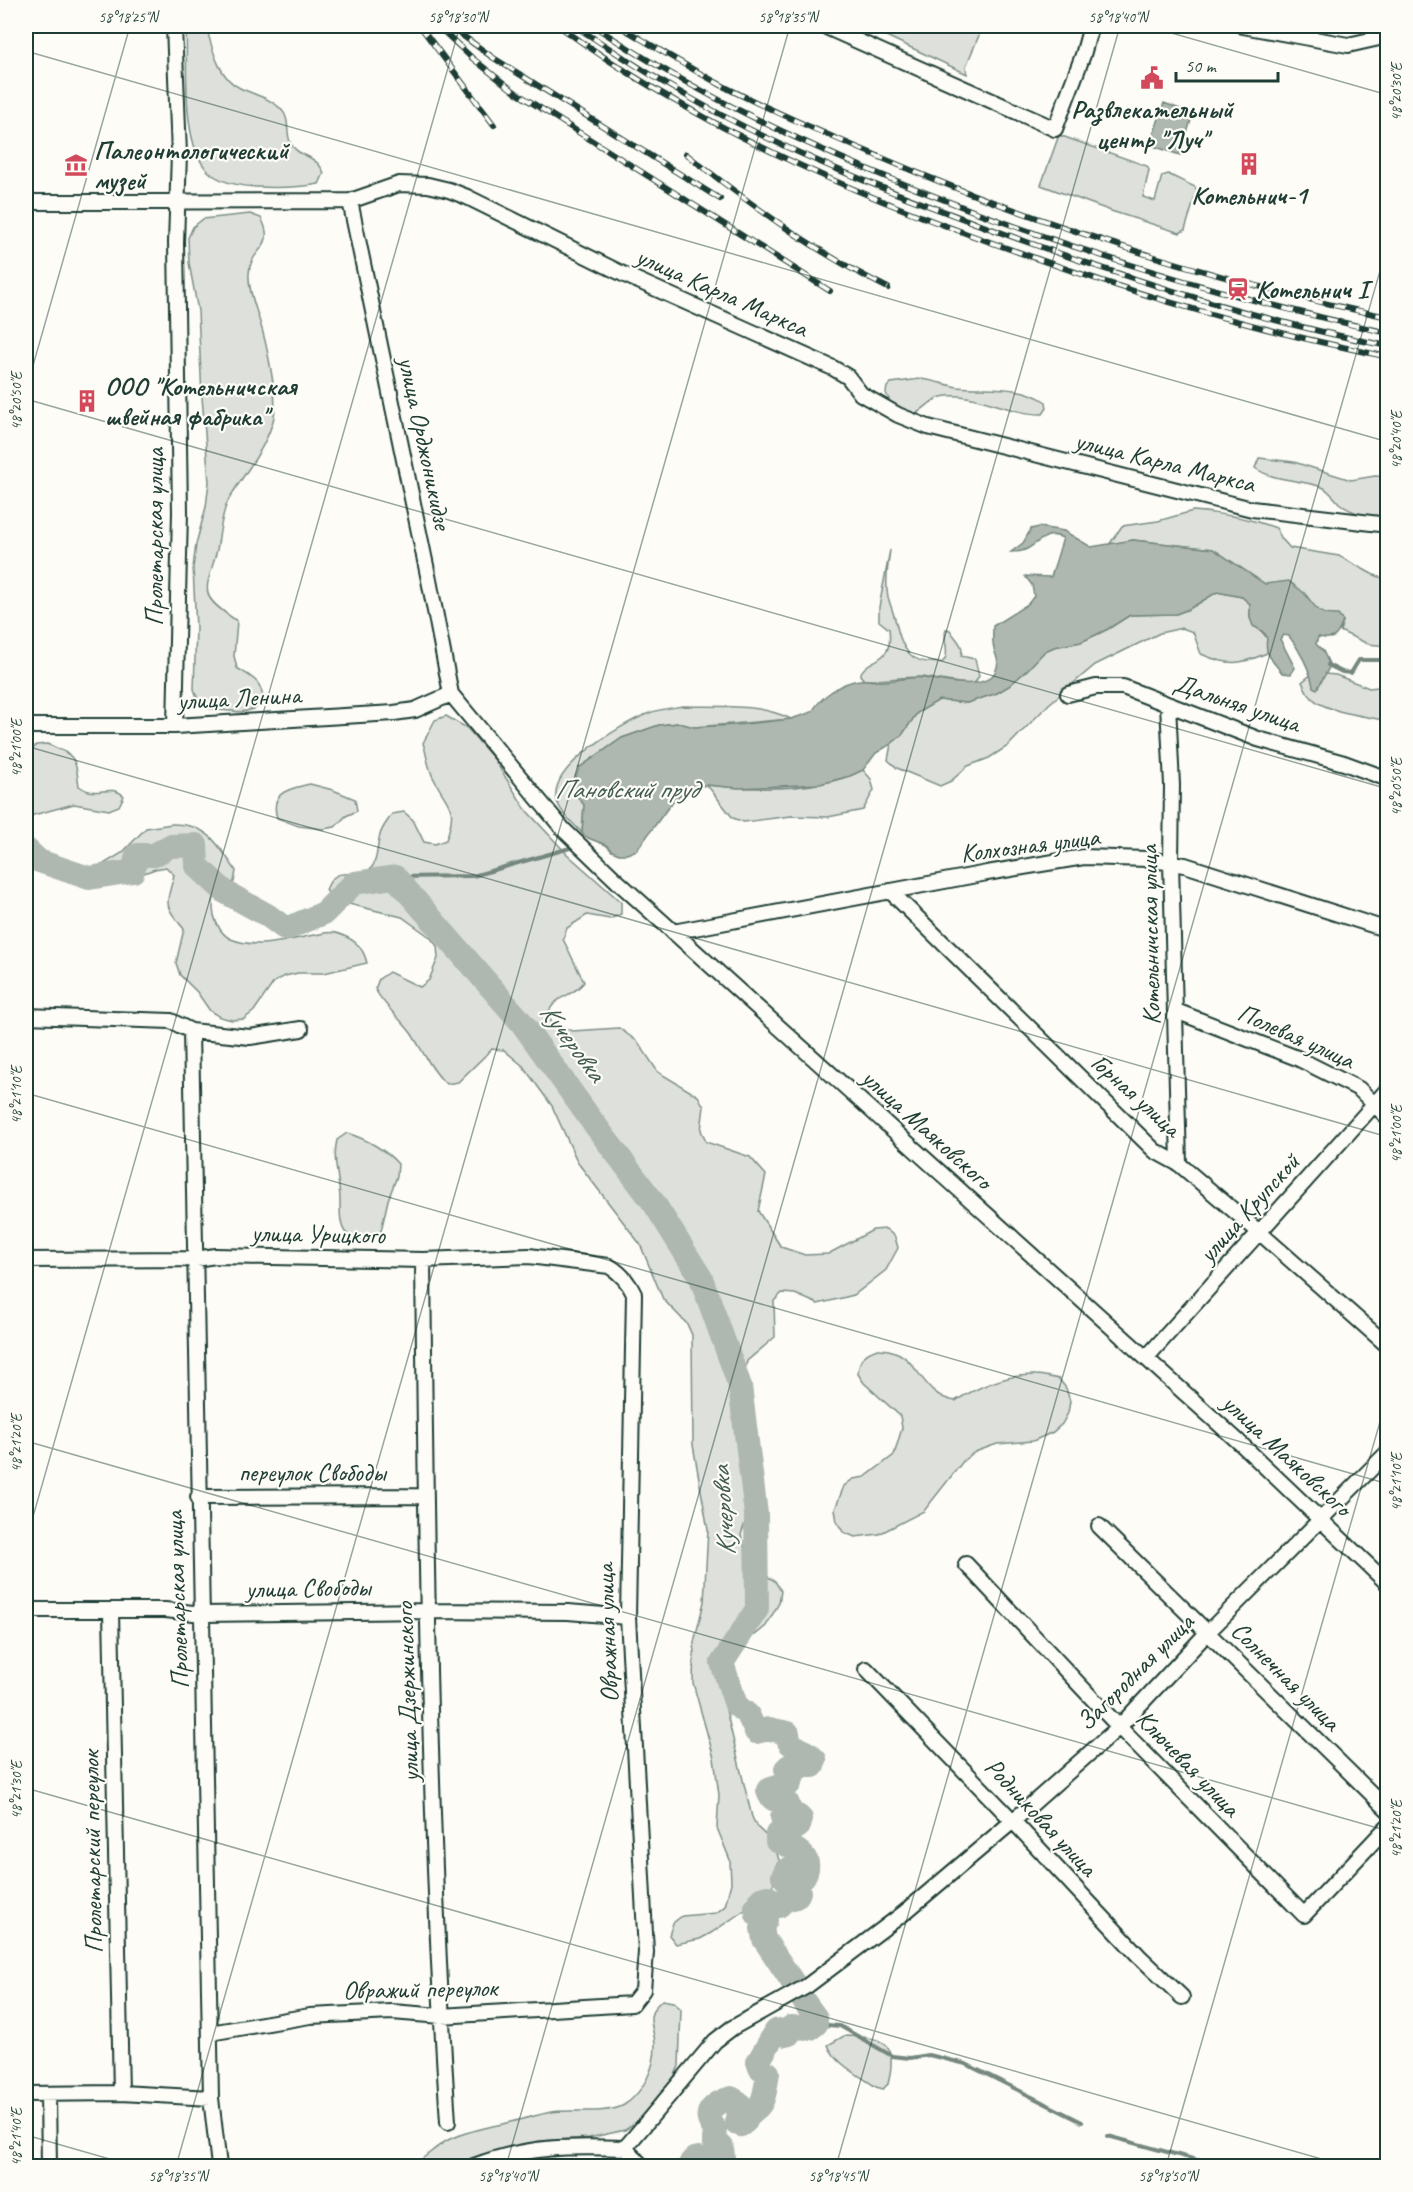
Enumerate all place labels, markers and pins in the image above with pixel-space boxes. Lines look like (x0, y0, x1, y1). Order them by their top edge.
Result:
public building icon: Развлекательный центр "Луч" (1139, 65, 1165, 91)
place label: Развлекательный центр "Луч" (1071, 93, 1235, 156)
place label: Палеонтологический музей (94, 134, 290, 197)
building icon: Котельнич-1 (1236, 151, 1262, 177)
museum icon: Палеонтологический музей (63, 152, 89, 178)
place label: Котельнич-1 (1191, 179, 1310, 212)
place label: Котельнич I (1256, 273, 1374, 306)
station icon: Котельнич I (1225, 276, 1251, 302)
place label: ООО "Котельничская швейная фабрика" (105, 370, 298, 433)
building icon: ООО "Котельничская швейная фабрика" (74, 388, 100, 414)

